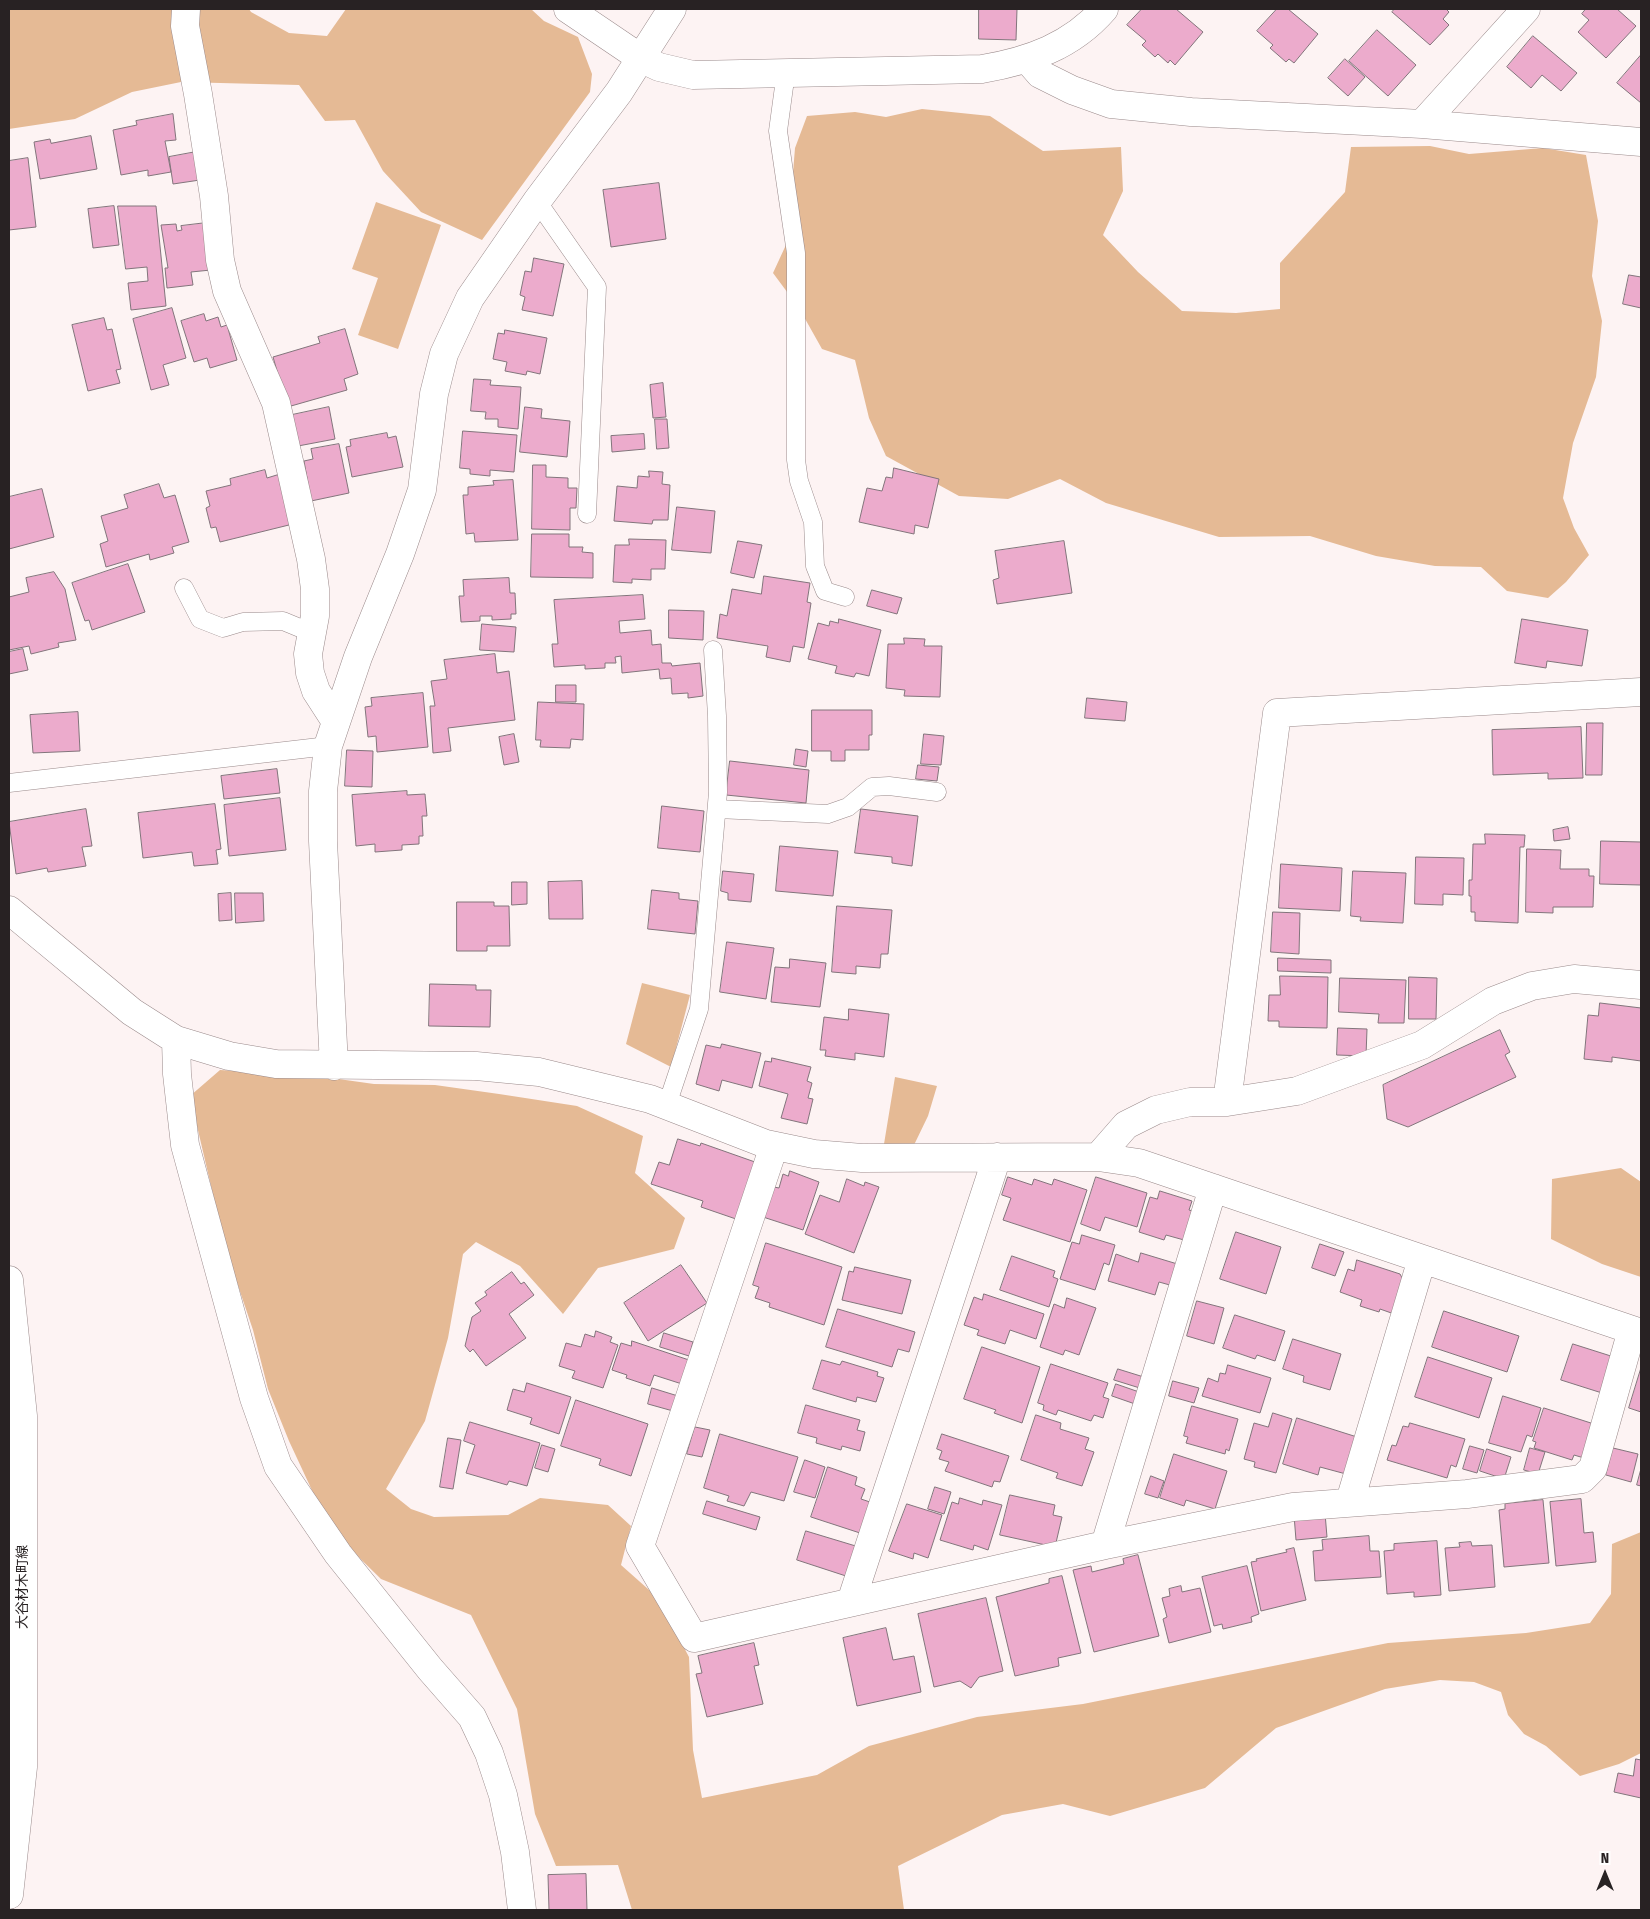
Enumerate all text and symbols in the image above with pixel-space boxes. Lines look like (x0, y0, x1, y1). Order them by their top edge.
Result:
street label: 大谷材木町線 (15, 1545, 31, 1629)
north arrow (1580, 1849, 1630, 1899)
text: N (1601, 1850, 1609, 1867)

